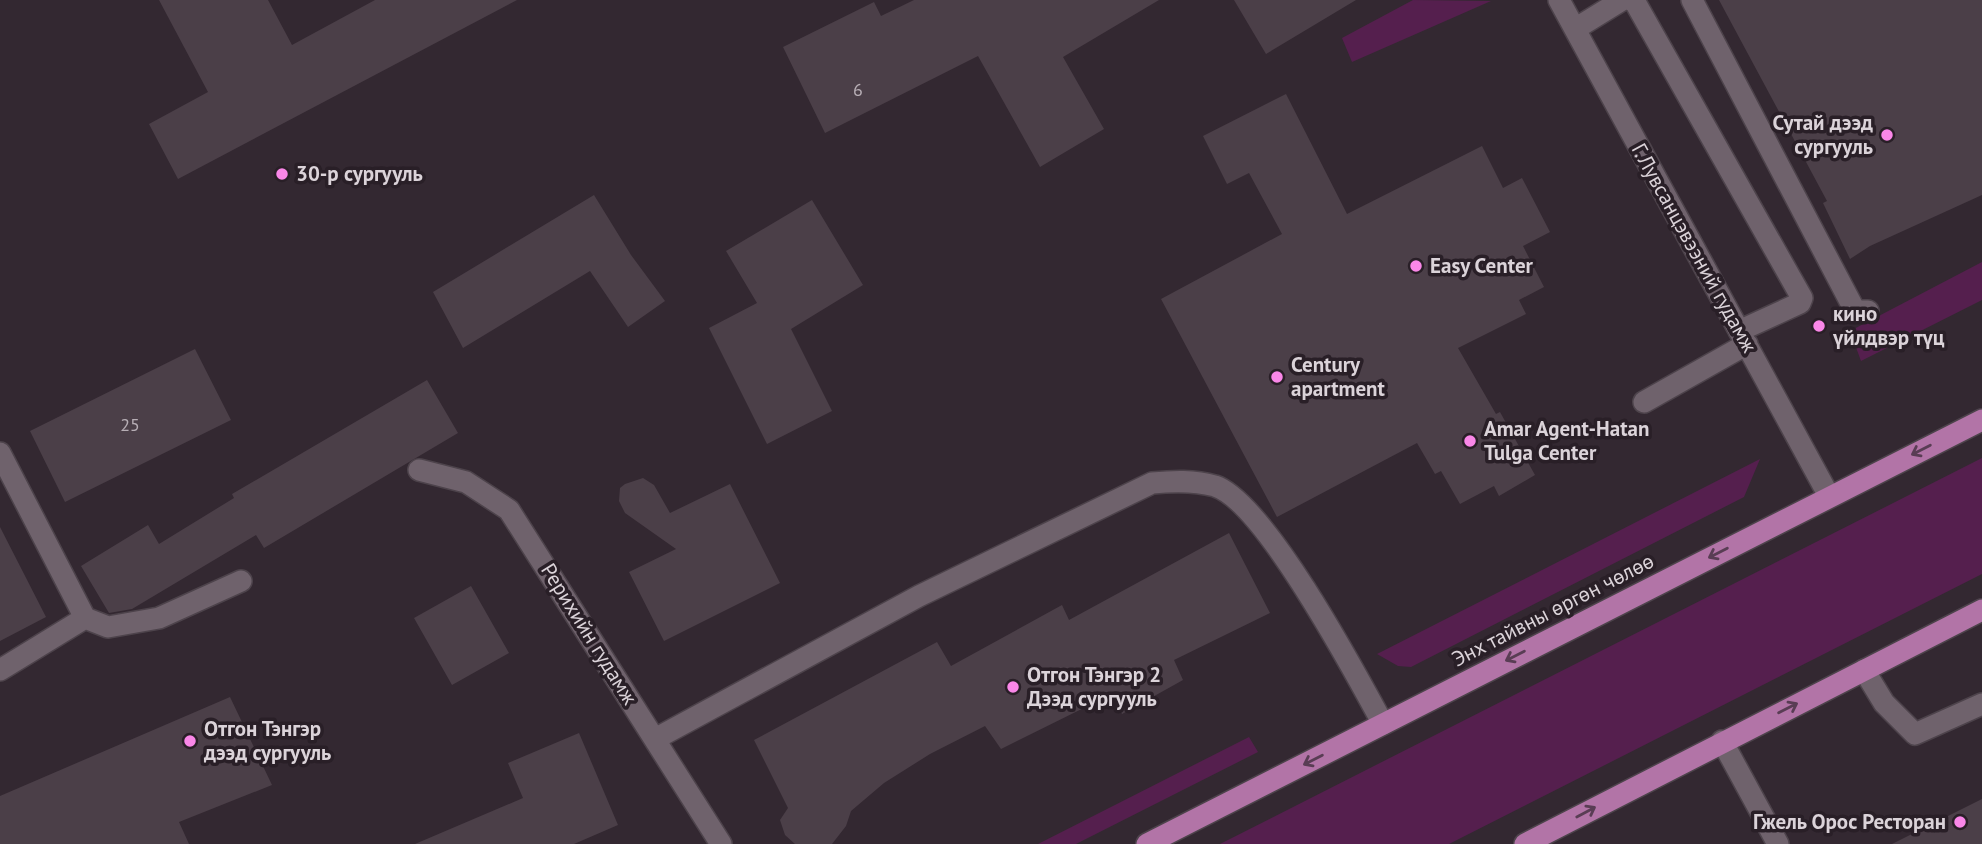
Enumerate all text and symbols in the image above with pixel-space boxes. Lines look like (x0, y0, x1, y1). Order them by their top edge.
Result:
house number: 6 (853, 78, 863, 101)
place label: Сутай дээд сургууль (1772, 109, 1873, 160)
marker: Сутай дээд сургууль (1879, 127, 1895, 143)
street label: Г.Лувсанцэвээний гудамж (1626, 138, 1763, 357)
place label: 30-р сургууль (296, 160, 423, 187)
marker: 30-р сургууль (274, 166, 290, 182)
place label: Easy Center (1430, 252, 1534, 279)
marker: Easy Center (1408, 258, 1424, 274)
place label: кино үйлдвэр түц (1832, 300, 1945, 351)
marker: кино үйлдвэр түц (1811, 318, 1827, 334)
place label: Century apartment (1291, 351, 1386, 402)
marker: Century apartment (1269, 369, 1285, 385)
house number: 25 (120, 413, 140, 436)
place label: Amar Agent-Hatan Tulga Center (1484, 415, 1649, 466)
marker: Amar Agent-Hatan Tulga Center (1462, 433, 1478, 449)
one-way arrow (1911, 444, 1932, 458)
street label: Энх тайвны өргөн чөлөө (1447, 547, 1658, 672)
one-way arrow (1708, 547, 1729, 560)
street label: Рерихийн гудамж (535, 558, 644, 710)
one-way arrow (1505, 650, 1526, 664)
place label: Отгон Тэнгэр 2 Дээд сургууль (1027, 661, 1161, 712)
marker: Отгон Тэнгэр 2 Дээд сургууль (1005, 679, 1021, 695)
one-way arrow (1777, 701, 1798, 715)
place label: Отгон Тэнгэр дээд сургууль (203, 715, 331, 766)
marker: Отгон Тэнгэр дээд сургууль (182, 733, 198, 749)
one-way arrow (1303, 753, 1324, 767)
one-way arrow (1575, 805, 1595, 819)
place label: Гжель Орос Ресторан (1753, 808, 1946, 835)
marker: Гжель Орос Ресторан (1952, 814, 1968, 830)

